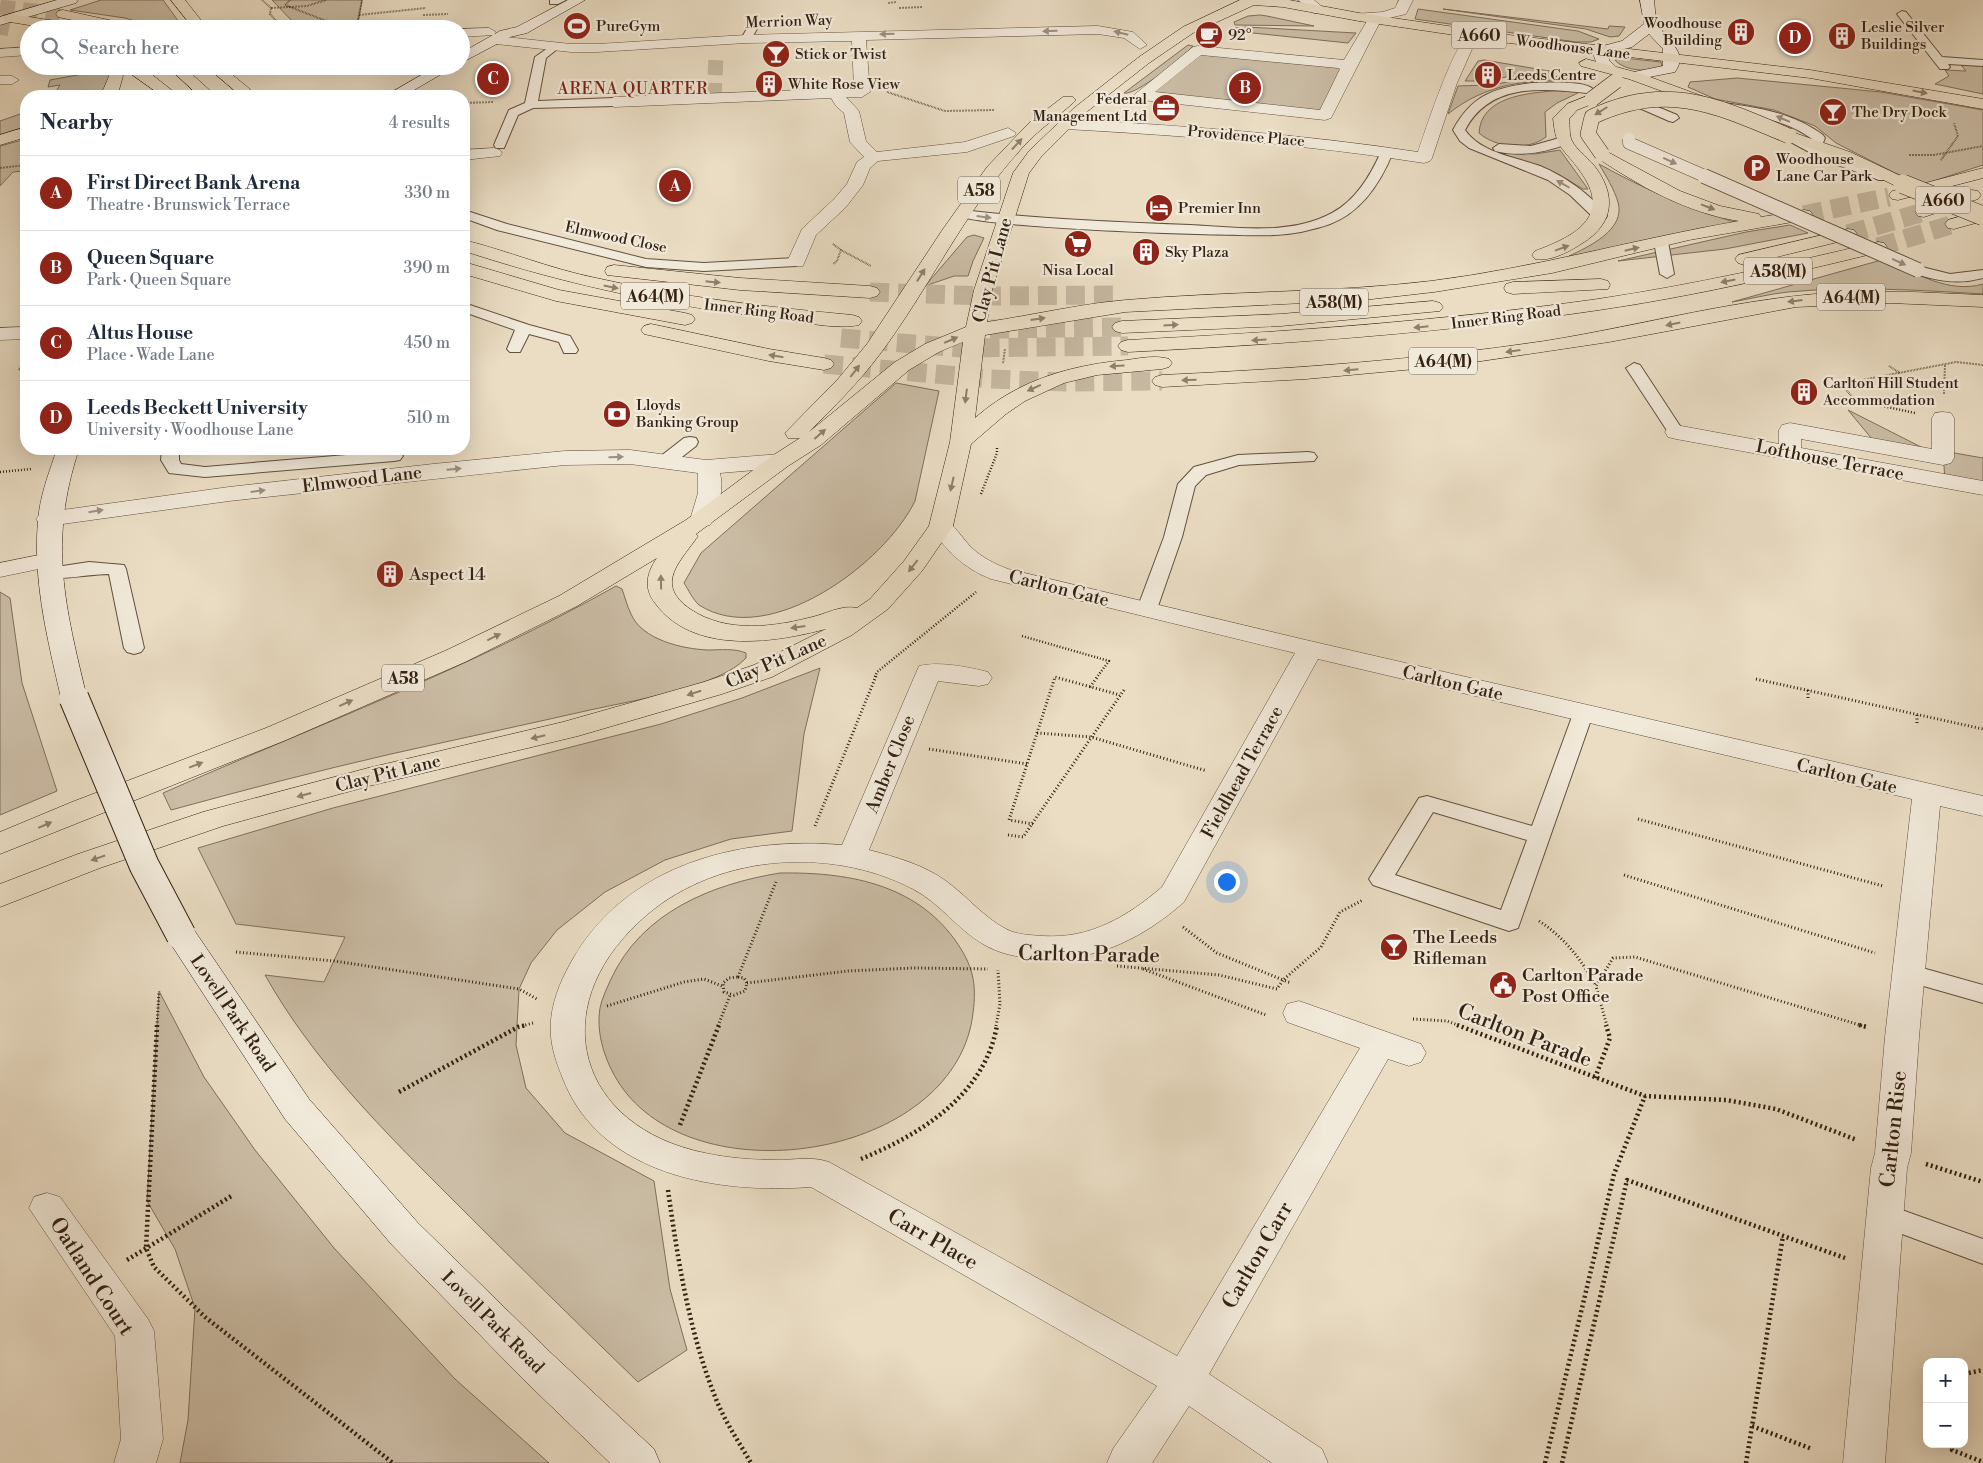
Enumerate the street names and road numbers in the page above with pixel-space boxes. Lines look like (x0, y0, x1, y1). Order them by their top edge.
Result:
street label: Merrion Way (745, 10, 834, 33)
road number: A660 (1452, 22, 1506, 48)
street label: Woodhouse Lane (1514, 31, 1631, 64)
street label: Providence Place (1186, 122, 1305, 151)
road number: A58 (958, 176, 1000, 204)
road number: A660 (1916, 186, 1970, 214)
street label: Clay Pit Lane (967, 215, 1018, 325)
street label: Elmwood Close (563, 217, 669, 258)
road number: A58(M) (1744, 258, 1812, 284)
road number: A64(M) (621, 282, 689, 310)
road number: A64(M) (1817, 284, 1885, 310)
road number: A58(M) (1300, 288, 1368, 316)
street label: Inner Ring Road (703, 295, 815, 328)
street label: Inner Ring Road (1450, 301, 1563, 334)
road number: A64(M) (1409, 348, 1477, 374)
street label: Lofthouse Terrace (1754, 435, 1906, 486)
street label: Elmwood Lane (301, 461, 423, 498)
street label: Carlton Gate (1006, 565, 1111, 612)
street label: Clay Pit Lane (722, 629, 830, 694)
street label: Carlton Gate (1400, 661, 1506, 706)
road number: A58 (382, 664, 424, 691)
street label: Fieldhead Terrace (1196, 702, 1288, 843)
street label: Amber Close (860, 712, 921, 818)
street label: Clay Pit Lane (333, 749, 443, 798)
street label: Carlton Gate (1794, 754, 1900, 799)
street label: Carlton Parade (1018, 941, 1160, 969)
street label: Lovell Park Road (185, 950, 281, 1077)
street label: Carlton Parade (1454, 998, 1596, 1073)
street label: Carlton Rise (1875, 1070, 1913, 1189)
street label: Carlton Carr (1217, 1197, 1299, 1314)
street label: Carr Place (883, 1204, 982, 1276)
street label: Oatland Court (43, 1213, 139, 1341)
street label: Lovell Park Road (436, 1266, 550, 1379)

